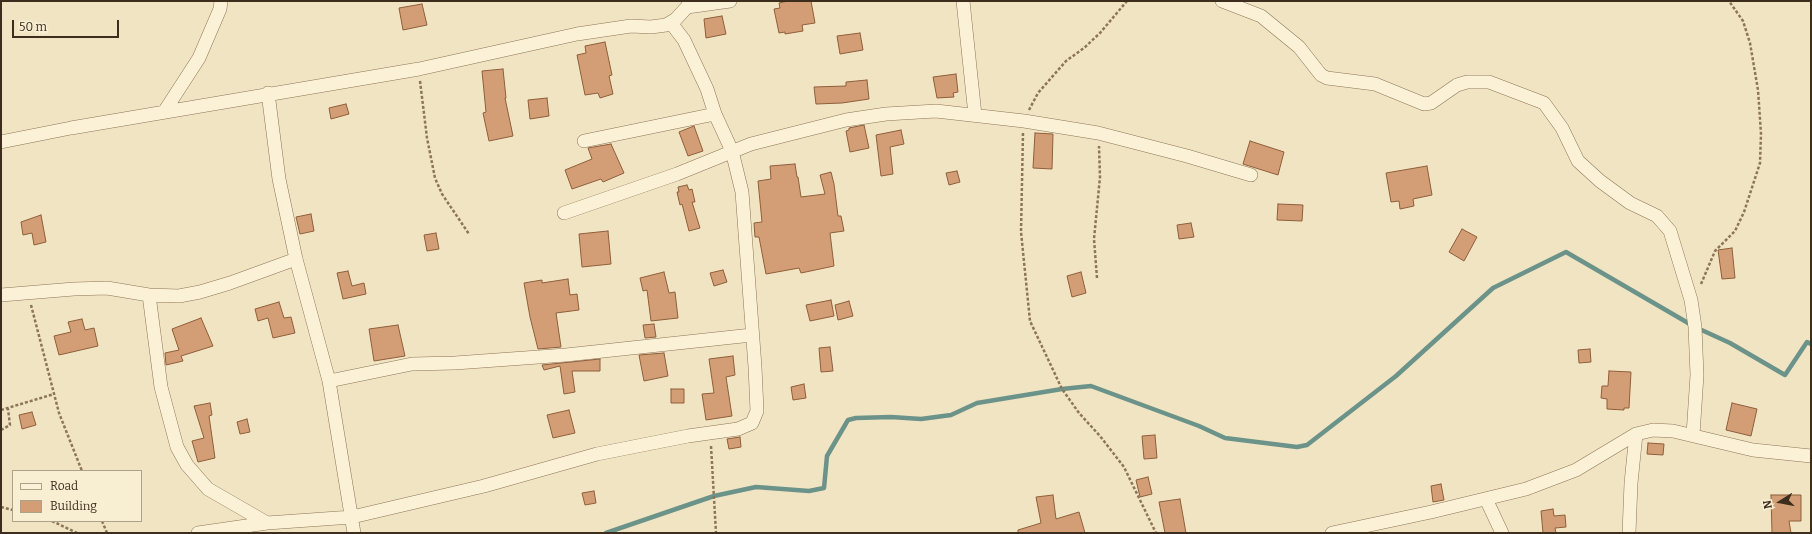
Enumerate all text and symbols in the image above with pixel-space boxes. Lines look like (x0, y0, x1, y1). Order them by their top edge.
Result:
scale bar (14, 12, 121, 38)
text: 50 m (19, 20, 47, 34)
legend (12, 470, 142, 522)
text: Road (50, 479, 78, 493)
north arrow (1760, 482, 1800, 522)
text: Building (50, 499, 97, 513)
text: N (1761, 499, 1775, 510)

